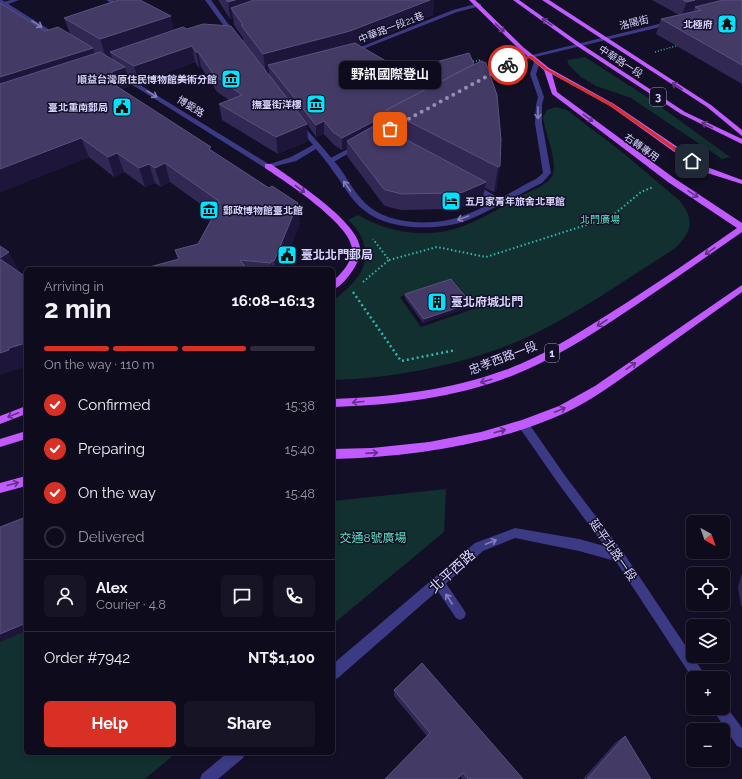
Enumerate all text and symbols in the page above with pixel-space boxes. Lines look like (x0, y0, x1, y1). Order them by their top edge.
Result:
street label: 中華路一段21巷 (357, 10, 426, 45)
temple icon: 北極府 (716, 13, 738, 35)
street label: 洛陽街 (618, 14, 650, 31)
one-way arrow (542, 18, 553, 26)
place label: 北極府 (683, 19, 713, 30)
one-way arrow (31, 20, 42, 28)
one-way arrow (494, 23, 505, 32)
street label: 中華路一段 (597, 43, 645, 80)
courier (488, 45, 528, 85)
icon: bike (497, 54, 519, 76)
callout: 野訊國際登山 (339, 61, 441, 89)
text: 野訊國際登山 (351, 67, 429, 82)
museum icon: 順益台灣原住民博物館美術分館 (220, 68, 242, 90)
place label: 順益台灣原住民博物館美術分館 (77, 74, 217, 85)
one-way arrow (672, 81, 683, 90)
road number: 3 (650, 88, 666, 106)
one-way arrow (146, 91, 158, 99)
museum icon: 撫臺街洋樓 (305, 93, 327, 115)
street label: 博愛路 (175, 94, 206, 119)
public building icon: 臺北重南郵局 (111, 96, 133, 118)
place label: 撫臺街洋樓 (252, 99, 302, 110)
place label: 臺北重南郵局 (48, 102, 108, 113)
one-way arrow (534, 106, 542, 119)
pin (373, 112, 407, 146)
one-way arrow (582, 114, 593, 123)
icon: bag (379, 118, 401, 140)
one-way arrow (701, 121, 713, 128)
street label: 右轉專用 (622, 131, 661, 164)
pin (675, 144, 709, 178)
icon: home (681, 150, 703, 172)
one-way arrow (343, 180, 352, 191)
one-way arrow (295, 184, 306, 193)
hotel icon: 五月家青年旅舍北車館 (440, 190, 462, 212)
one-way arrow (687, 190, 698, 198)
place label: 五月家青年旅舍北車館 (465, 196, 565, 207)
museum icon: 郵政博物館臺北館 (198, 199, 220, 221)
place label: 郵政博物館臺北館 (223, 205, 303, 216)
park label: 北門廣場 (580, 214, 620, 225)
one-way arrow (457, 215, 469, 223)
public building icon: 臺北北門郵局 (276, 244, 298, 266)
one-way arrow (705, 247, 716, 255)
place label: 臺北北門郵局 (301, 248, 373, 262)
text: Arriving in (44, 279, 104, 294)
building icon: 臺北府城北門 (426, 291, 448, 313)
text: 16:08–16:13 (231, 292, 315, 310)
text: 2 min (44, 294, 111, 324)
place label: 臺北府城北門 (451, 295, 523, 309)
one-way arrow (597, 319, 608, 327)
street label: 忠孝西路一段 (467, 339, 539, 377)
road number: 1 (545, 344, 559, 362)
text: On the way · 110 m (44, 357, 155, 372)
one-way arrow (626, 362, 637, 370)
one-way arrow (480, 378, 493, 385)
icon: check (44, 394, 66, 416)
text: Confirmed (78, 396, 151, 414)
text: 15:38 (285, 398, 315, 413)
one-way arrow (352, 399, 365, 406)
one-way arrow (553, 405, 565, 413)
one-way arrow (7, 412, 19, 420)
one-way arrow (493, 427, 506, 434)
icon: check (44, 438, 66, 460)
text: Preparing (78, 440, 145, 458)
text: 15:40 (285, 442, 315, 457)
one-way arrow (365, 449, 378, 456)
one-way arrow (6, 480, 19, 487)
icon: check (44, 482, 66, 504)
text: On the way (78, 484, 156, 502)
text: 15:48 (285, 486, 315, 501)
north arrow (686, 515, 730, 559)
map controls (686, 515, 730, 767)
street label: 延平北路一段 (587, 516, 639, 584)
text: Delivered (78, 528, 145, 546)
park label: 交通8號廣場 (339, 531, 407, 545)
one-way arrow (485, 538, 497, 545)
street label: 北平西路 (426, 546, 478, 596)
button: locate (686, 567, 730, 611)
button: person (44, 575, 86, 617)
button: chat (221, 575, 263, 617)
button: phone (273, 575, 315, 617)
text: Alex (96, 579, 127, 597)
one-way arrow (445, 593, 454, 604)
text: Courier · 4.8 (96, 597, 166, 612)
button: layers (686, 619, 730, 663)
text: Order #7942 (44, 649, 130, 667)
text: NT$1,100 (248, 649, 315, 667)
button: + (686, 671, 730, 715)
button: Help (44, 701, 176, 747)
button: Share (184, 701, 315, 747)
button: − (686, 723, 730, 767)

